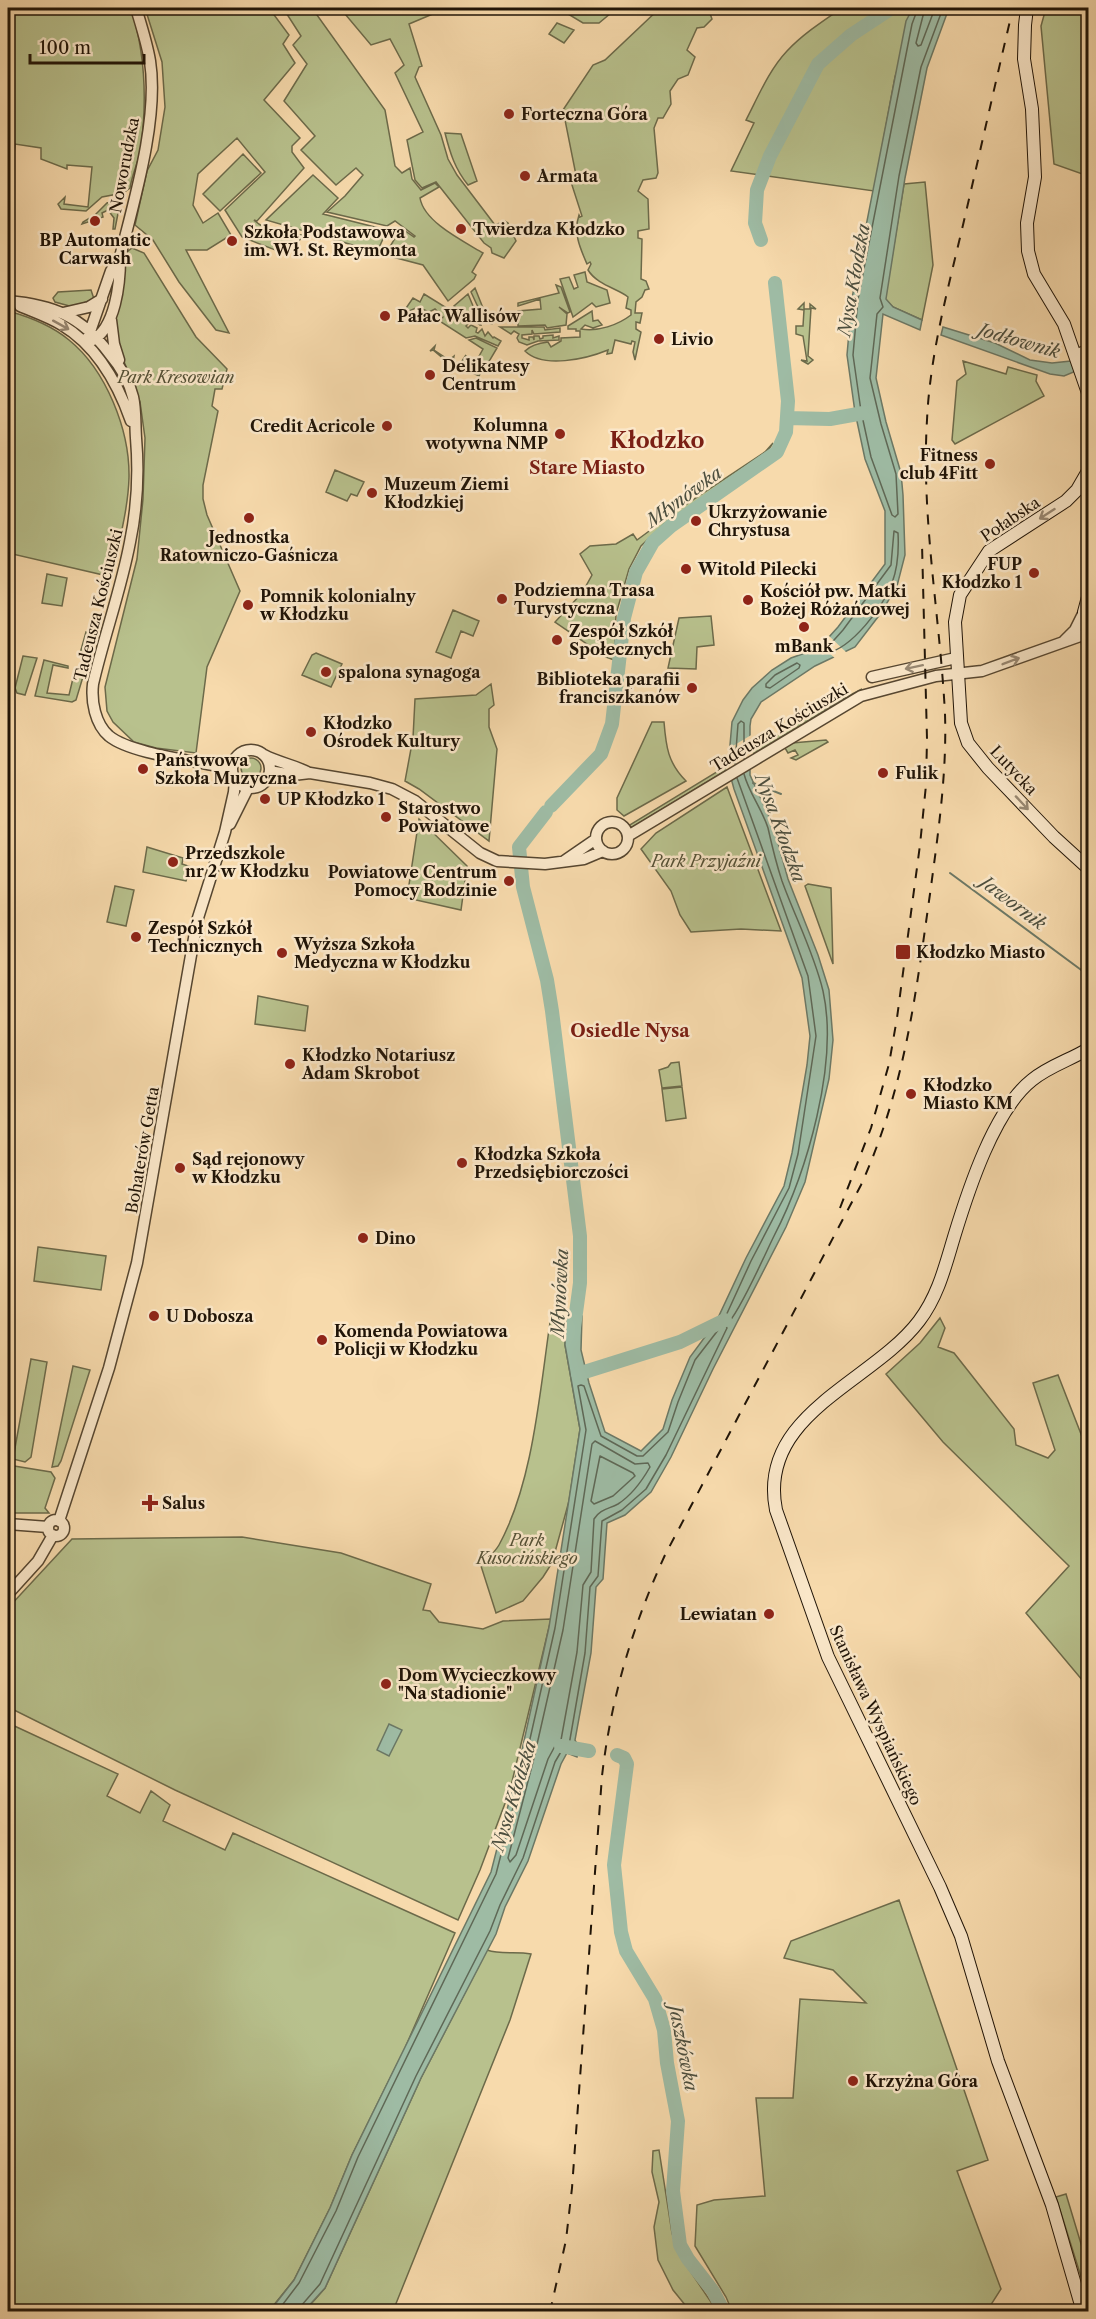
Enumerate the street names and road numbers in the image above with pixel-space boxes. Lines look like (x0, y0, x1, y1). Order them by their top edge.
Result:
street label: Noworudzka (105, 115, 143, 214)
street label: Połabska (977, 492, 1044, 546)
street label: Tadeusza Kościuszki (69, 527, 127, 683)
street label: Tadeusza Kościuszki (707, 678, 851, 776)
street label: Lutycka (986, 741, 1042, 799)
street label: Bohaterów Getta (121, 1084, 163, 1215)
street label: Stanisława Wyspiańskiego (825, 1622, 927, 1808)

